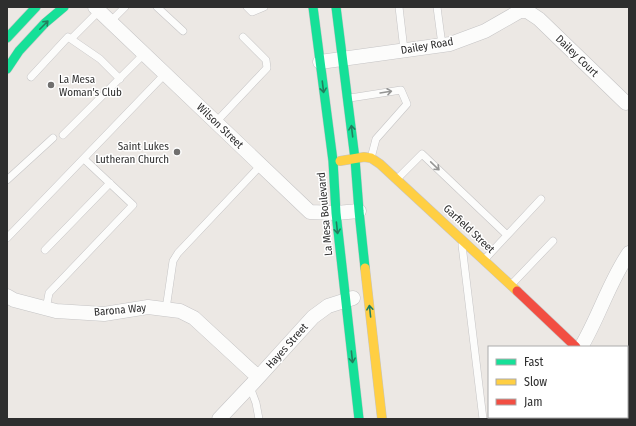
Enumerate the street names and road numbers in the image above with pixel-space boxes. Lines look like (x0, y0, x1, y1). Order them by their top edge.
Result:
street label: Dailey Court (553, 32, 601, 80)
street label: Dailey Road (400, 35, 454, 57)
street label: Wilson Street (194, 101, 246, 152)
street label: La Mesa Boulevard (315, 172, 335, 256)
street label: Garfield Street (441, 202, 498, 256)
street label: Barona Way (93, 301, 147, 319)
street label: Hayes Street (263, 320, 311, 371)

